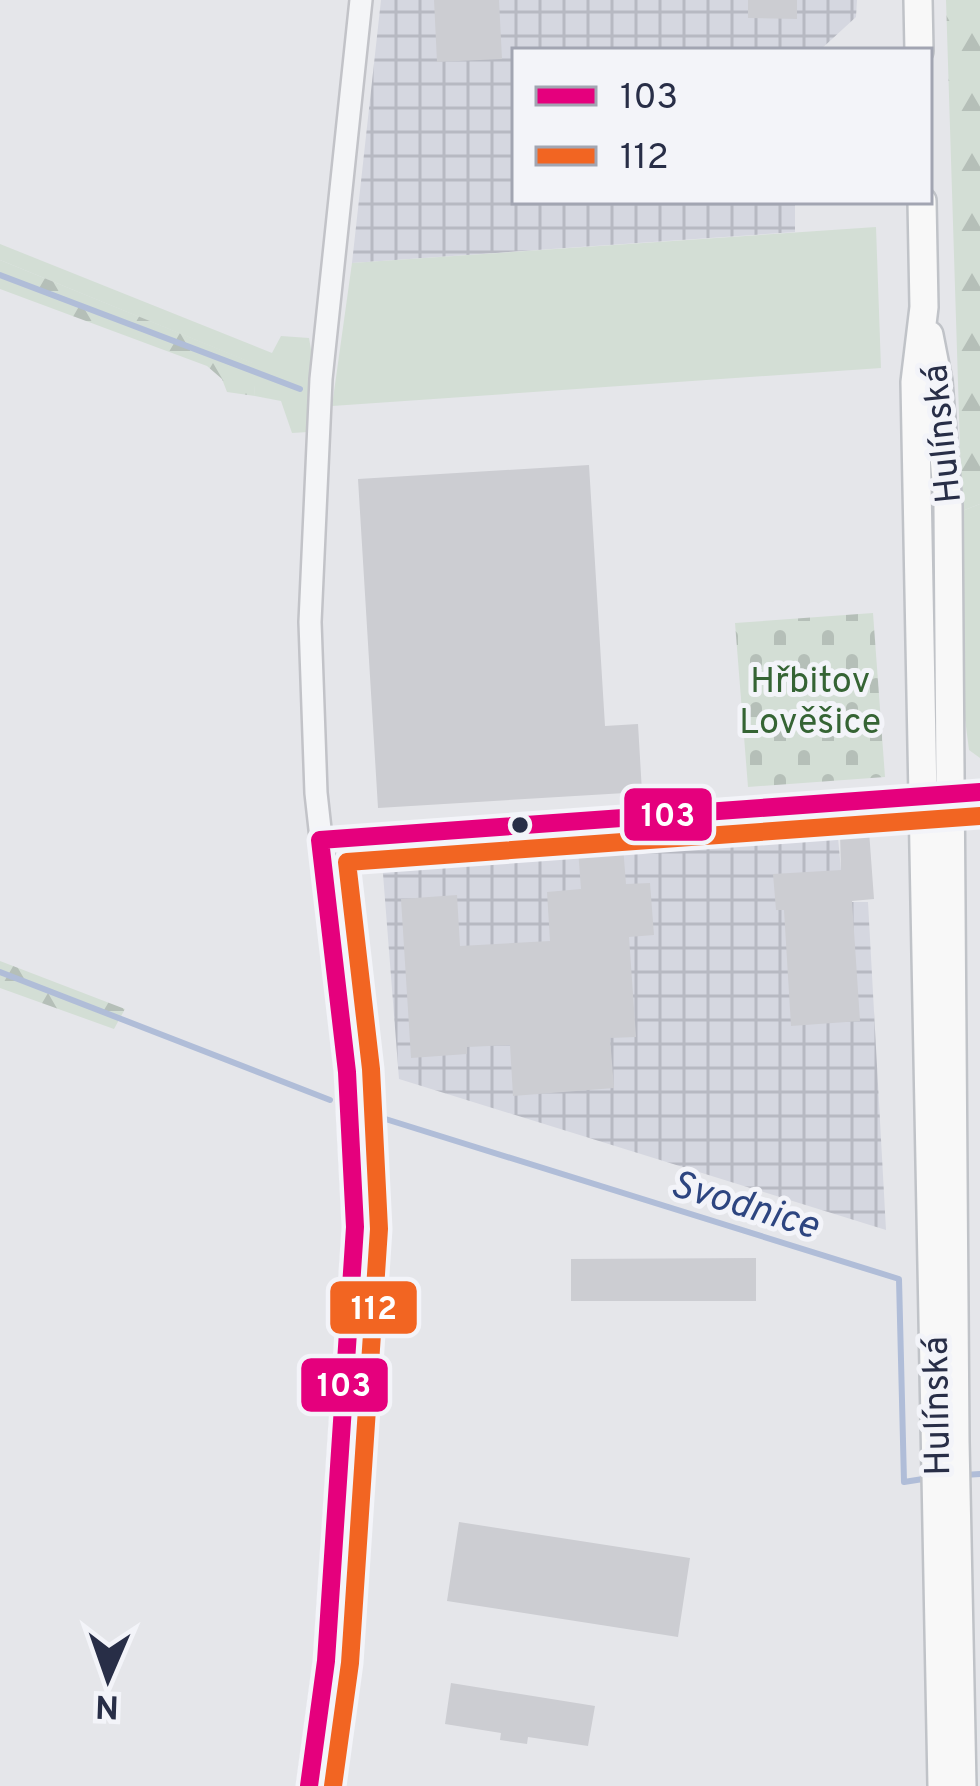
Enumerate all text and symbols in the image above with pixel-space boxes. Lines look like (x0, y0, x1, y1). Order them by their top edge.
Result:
legend (512, 48, 932, 204)
text: 103 (620, 76, 678, 122)
text: 112 (620, 136, 669, 182)
street label: Hulínská (914, 362, 974, 505)
park label: Hřbitov Lověšice (739, 660, 881, 747)
line badge: 103 (622, 786, 714, 843)
text: 103 (641, 797, 695, 839)
unlabelled marker (509, 814, 531, 836)
water label: Svodnice (664, 1162, 824, 1253)
line badge: 112 (328, 1279, 419, 1336)
text: 112 (351, 1290, 397, 1332)
street label: Hulínská (915, 1336, 963, 1476)
line badge: 103 (299, 1356, 390, 1414)
text: 103 (317, 1367, 371, 1409)
north arrow (48, 1618, 168, 1738)
text: N (95, 1683, 120, 1725)

